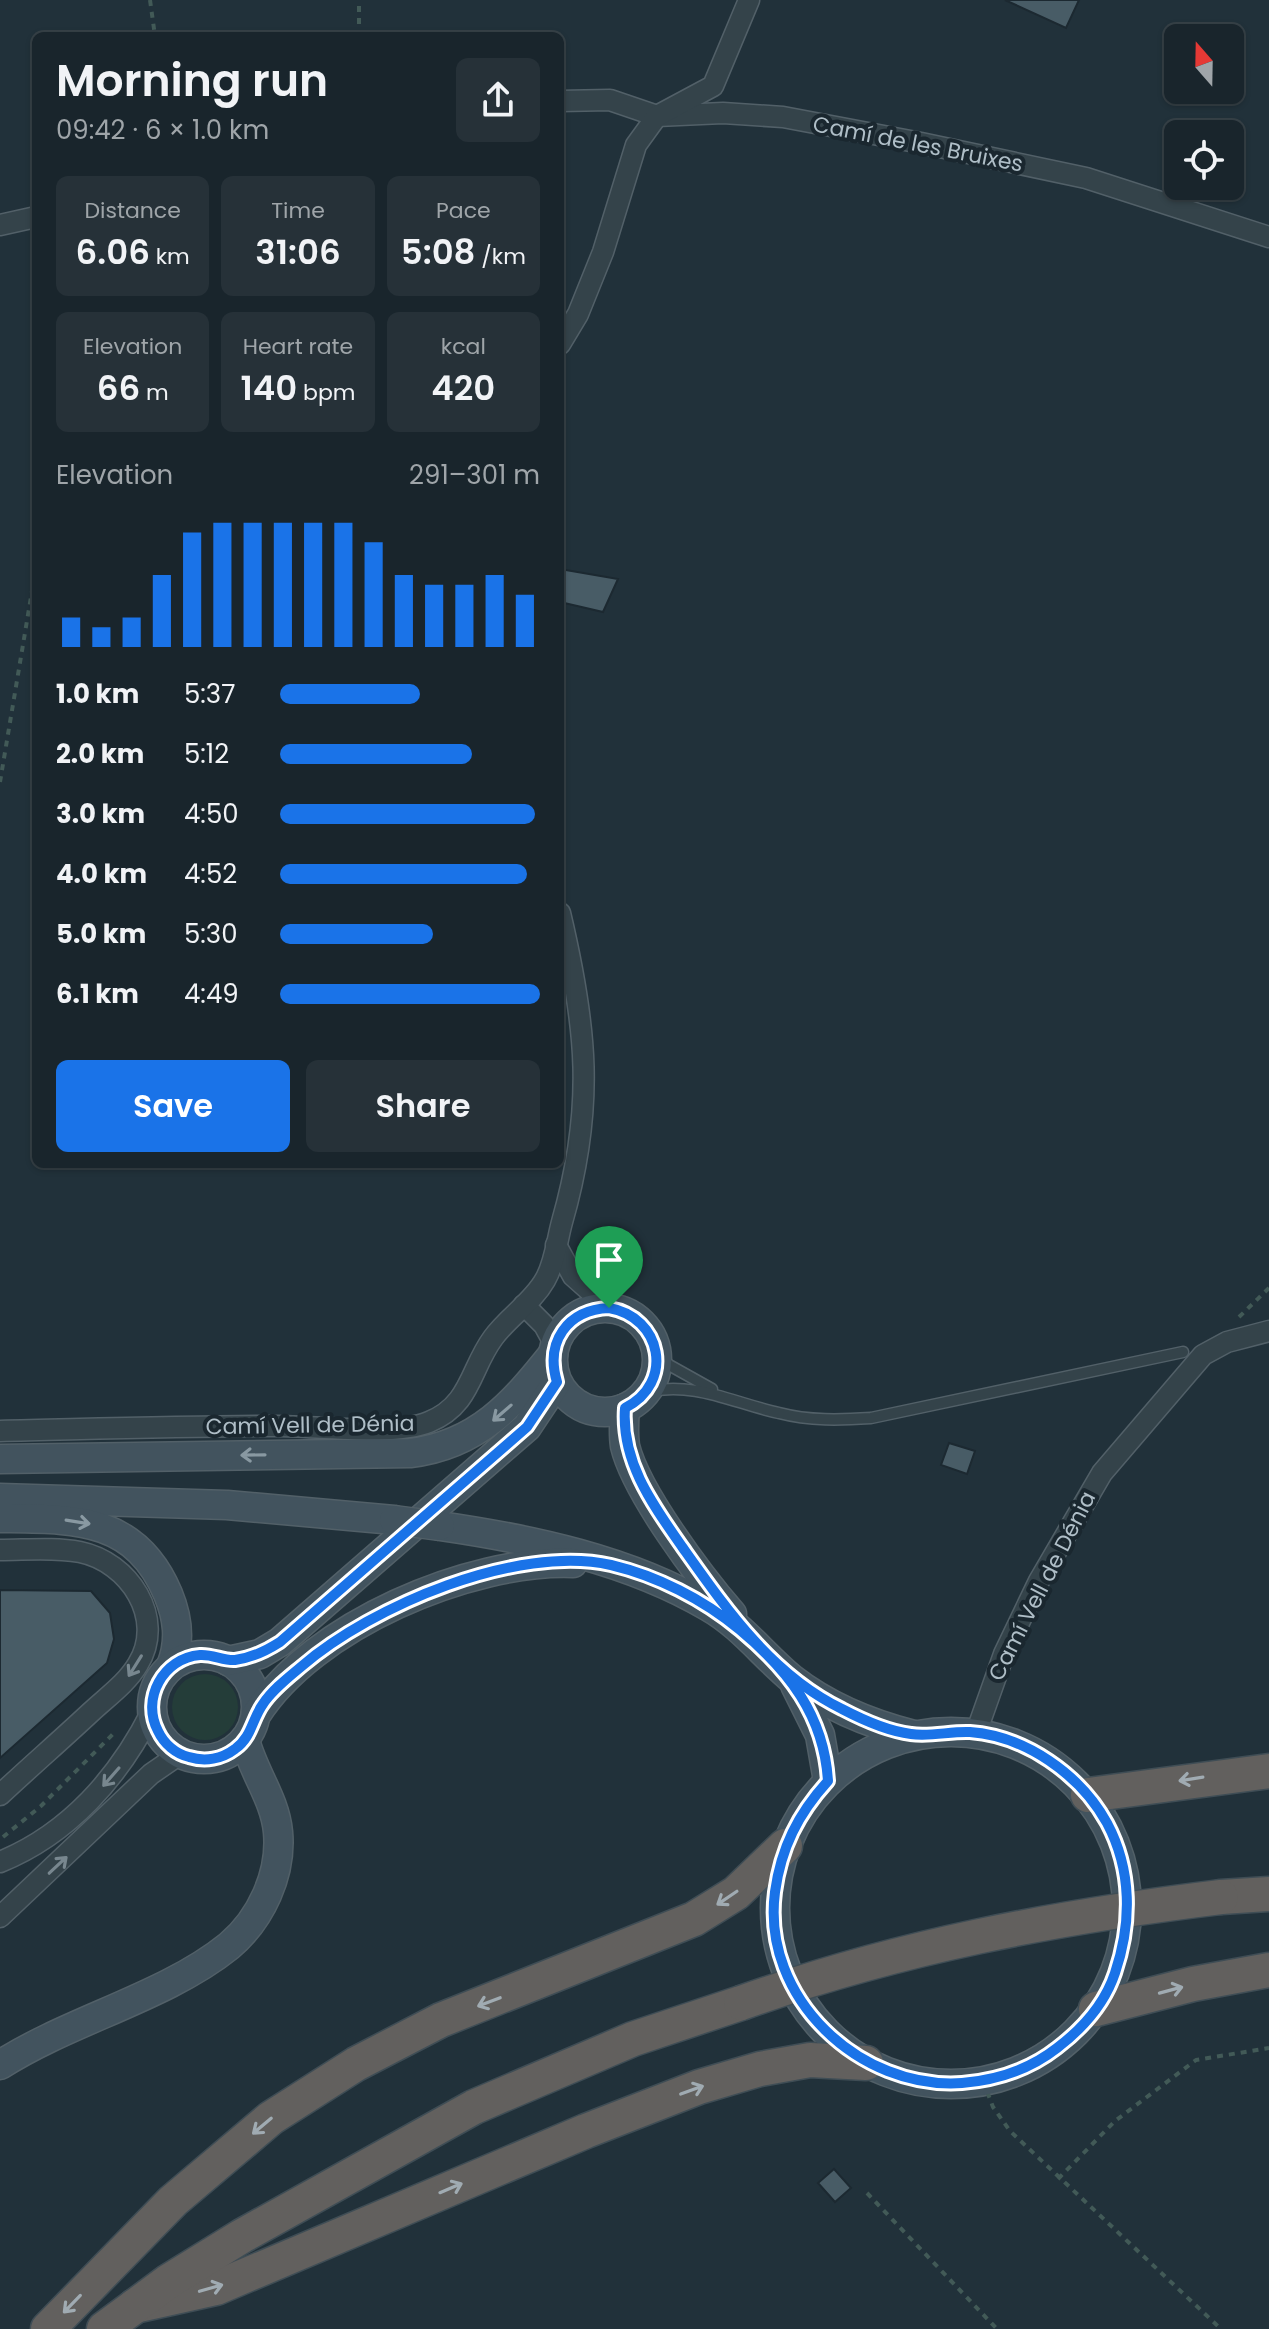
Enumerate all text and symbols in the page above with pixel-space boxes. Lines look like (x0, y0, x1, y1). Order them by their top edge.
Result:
north arrow (1164, 24, 1244, 104)
map controls (1164, 24, 1244, 200)
text: Morning run (56, 50, 328, 111)
button: share (456, 58, 540, 142)
street label: Camí de les Bruixes (810, 108, 1026, 180)
text: 09:42 · 6 × 1.0 km (56, 112, 269, 148)
button: locate (1164, 120, 1244, 200)
text: Distance (84, 195, 181, 226)
text: Time (271, 195, 325, 226)
text: Pace (436, 195, 491, 226)
text: 6.06 (76, 228, 150, 276)
text: 31:06 (255, 228, 341, 276)
text: 5:08 (401, 228, 475, 276)
text: km (150, 241, 190, 272)
text: /km (475, 241, 526, 272)
text: Elevation (83, 331, 182, 362)
text: Heart rate (243, 331, 353, 362)
text: kcal (441, 331, 486, 362)
text: 66 (97, 364, 140, 412)
text: 140 (240, 364, 297, 412)
text: 420 (431, 364, 495, 412)
text: m (140, 377, 169, 408)
text: bpm (297, 377, 356, 408)
text: Elevation (56, 457, 173, 493)
text: 291–301 m (409, 457, 540, 493)
text: 1.0 km (56, 676, 139, 712)
text: 5:37 (184, 676, 235, 712)
text: 2.0 km (56, 736, 144, 772)
text: 5:12 (184, 736, 229, 772)
text: 3.0 km (56, 796, 145, 832)
text: 4:50 (184, 796, 239, 832)
text: 4.0 km (56, 856, 147, 892)
text: 4:52 (184, 856, 237, 892)
text: 5.0 km (56, 916, 146, 952)
text: 5:30 (184, 916, 238, 952)
text: 6.1 km (56, 976, 139, 1012)
text: 4:49 (184, 976, 239, 1012)
button: Save (56, 1060, 290, 1152)
button: Share (306, 1060, 540, 1152)
pin (575, 1226, 643, 1308)
icon: arrive (587, 1238, 631, 1282)
one-way arrow (493, 1403, 513, 1421)
street label: Camí Vell de Dénia (205, 1408, 415, 1442)
one-way arrow (240, 1448, 267, 1463)
street label: Camí Vell de Dénia (981, 1486, 1103, 1686)
one-way arrow (65, 1515, 90, 1530)
one-way arrow (127, 1655, 143, 1677)
one-way arrow (103, 1767, 121, 1787)
one-way arrow (1179, 1772, 1205, 1787)
one-way arrow (48, 1856, 68, 1875)
one-way arrow (716, 1890, 739, 1906)
one-way arrow (1158, 1981, 1184, 1996)
one-way arrow (477, 1996, 502, 2010)
one-way arrow (679, 2082, 704, 2097)
one-way arrow (252, 2117, 273, 2135)
one-way arrow (438, 2180, 463, 2195)
one-way arrow (198, 2280, 224, 2295)
one-way arrow (63, 2294, 82, 2314)

